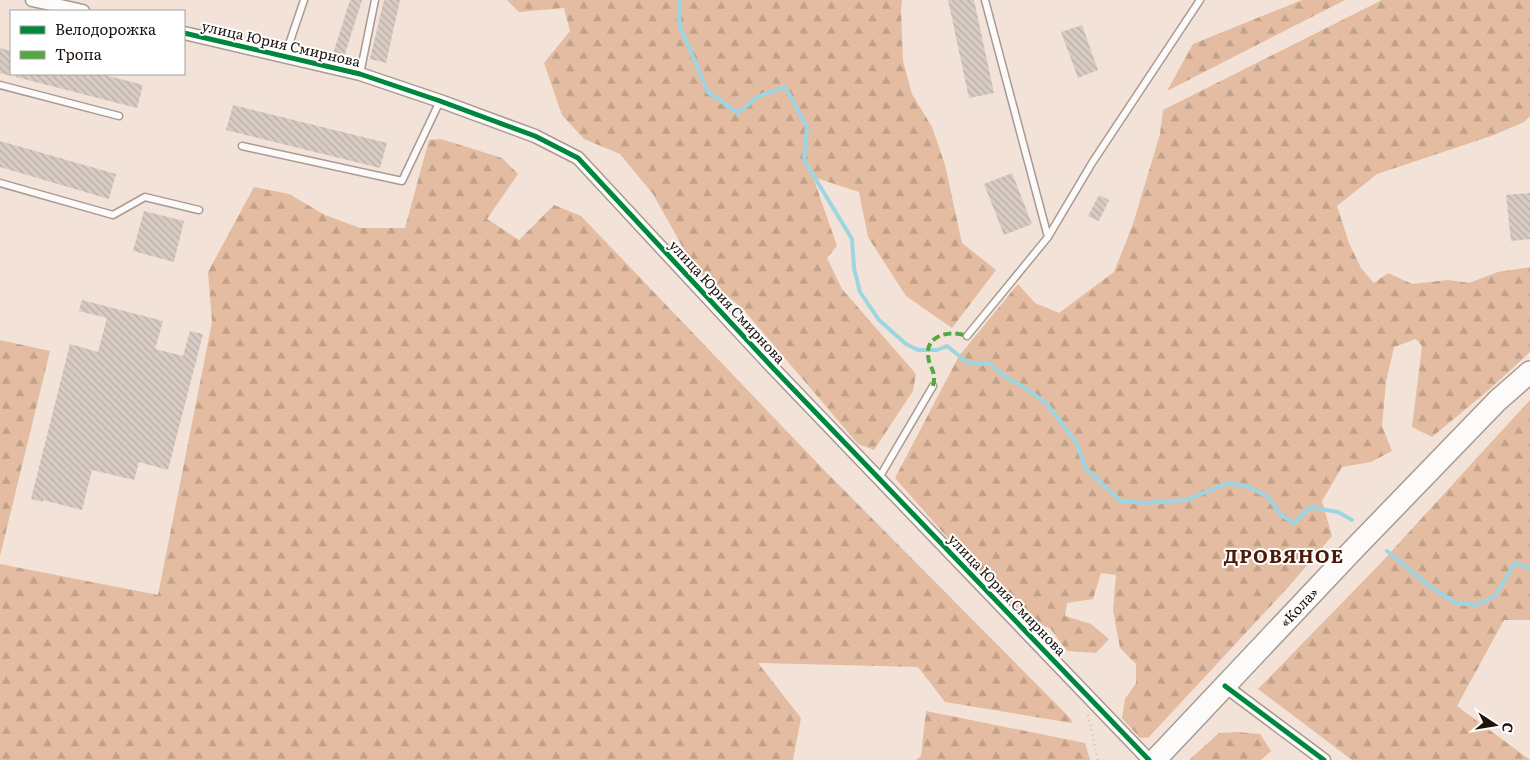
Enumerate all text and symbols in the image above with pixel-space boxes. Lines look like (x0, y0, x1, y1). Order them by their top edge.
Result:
legend (10, 10, 185, 75)
street label: улица Юрия Смирнова (200, 15, 363, 71)
text: Велодорожка (55, 17, 157, 40)
text: Тропа (55, 42, 103, 65)
street label: улица Юрия Смирнова (665, 235, 791, 368)
street label: улица Юрия Смирнова (944, 529, 1072, 660)
district label: ДРОВЯНОЕ (1224, 541, 1344, 569)
street label: «Кола» (1275, 582, 1322, 631)
north arrow (1470, 700, 1520, 750)
text: С (1498, 721, 1520, 735)

